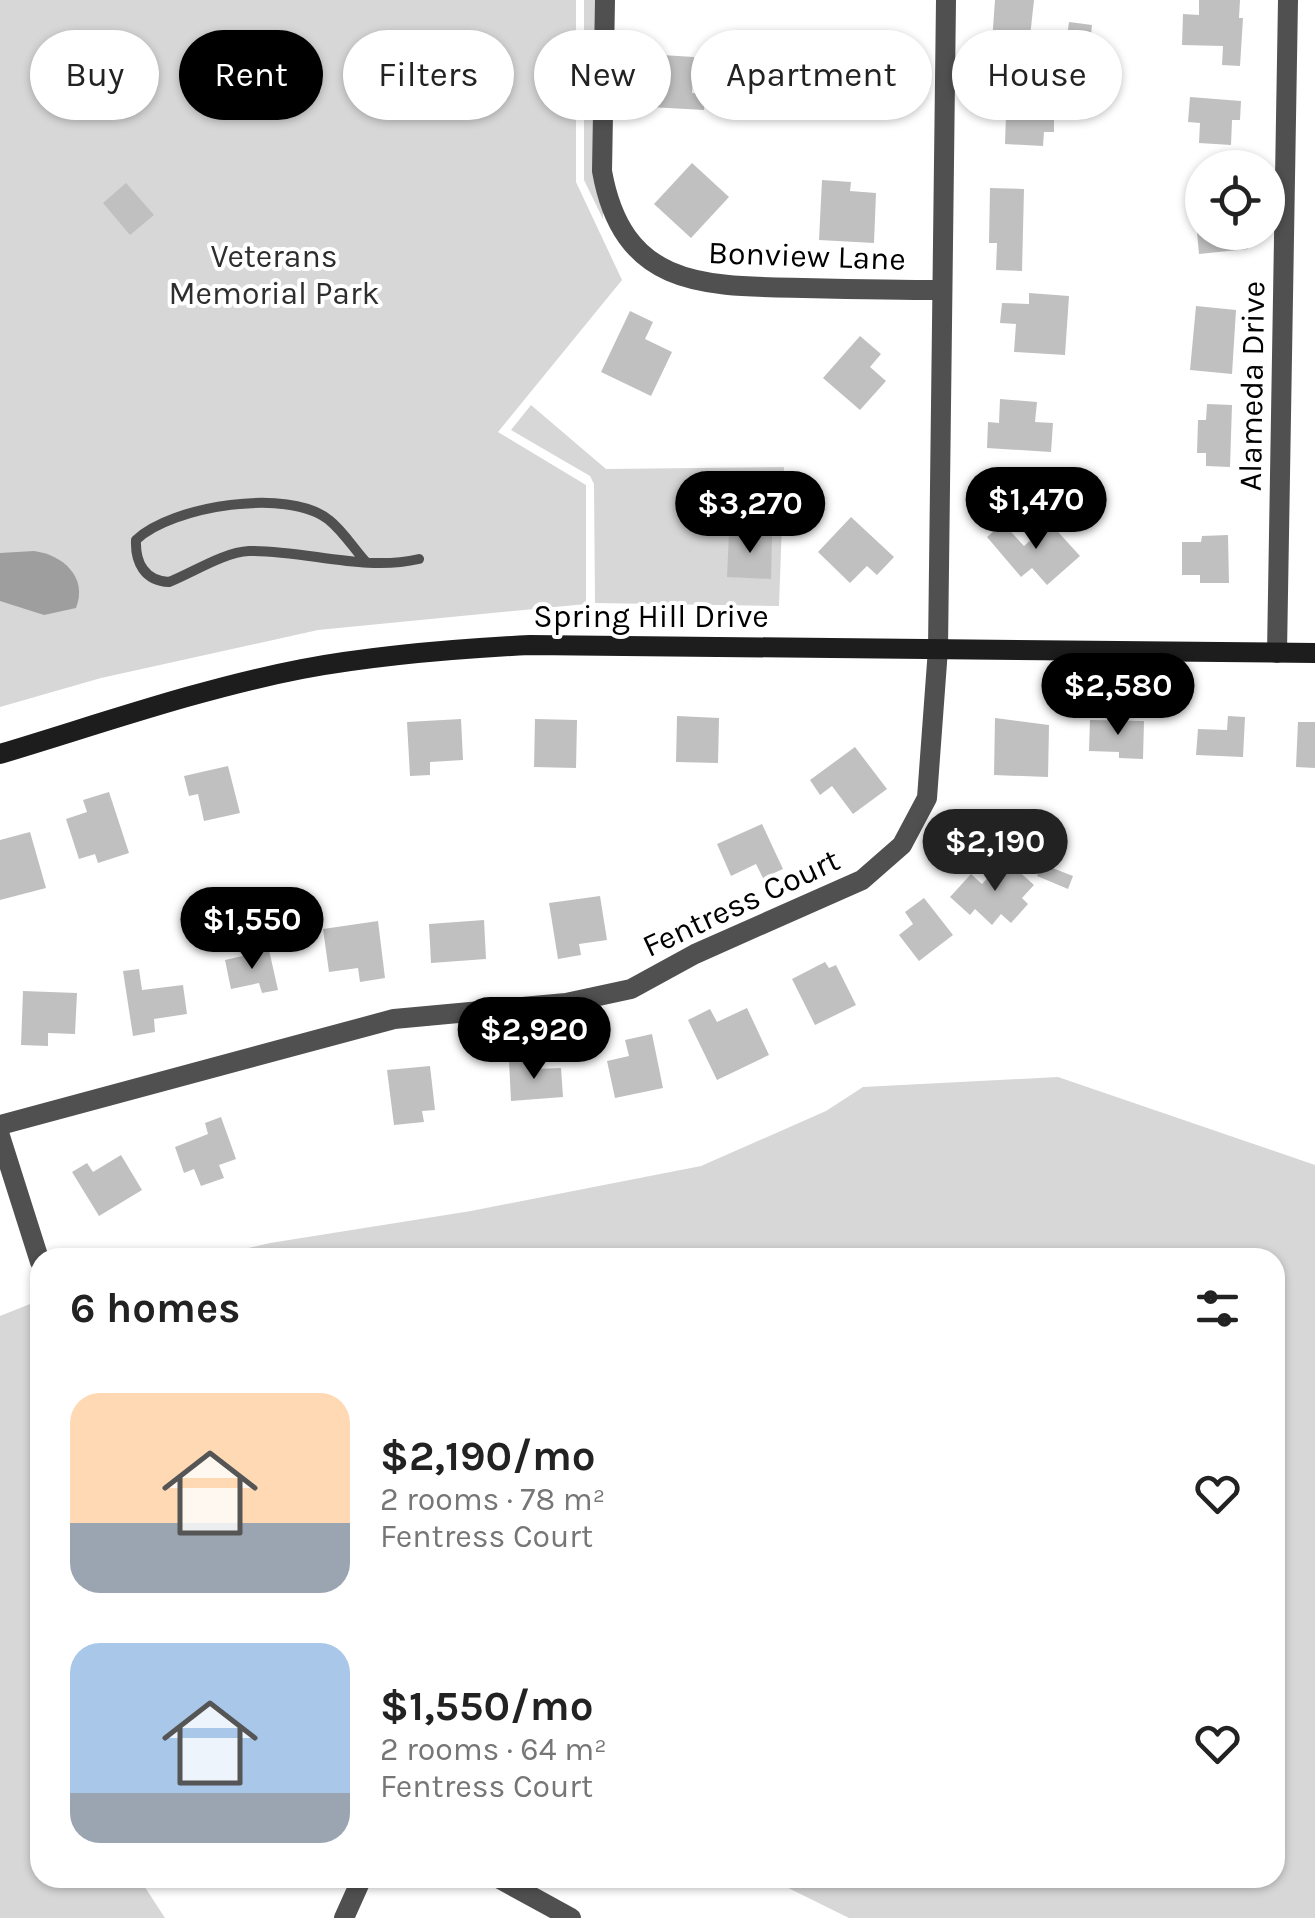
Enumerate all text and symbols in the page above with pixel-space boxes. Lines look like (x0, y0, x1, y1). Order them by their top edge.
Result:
chip: Buy (30, 30, 159, 120)
chip: Rent (179, 30, 323, 120)
chip: Filters (343, 30, 514, 120)
chip: New (534, 30, 671, 120)
chip: Apartment (691, 30, 932, 120)
chip: House (952, 30, 1122, 120)
map controls (1185, 150, 1285, 250)
button: locate (1185, 150, 1285, 250)
street label: Bonview Lane (707, 234, 907, 278)
park label: Veterans Memorial Park (168, 238, 380, 312)
street label: Alameda Drive (1232, 281, 1272, 491)
pin: $1,470 (955, 467, 1117, 552)
pin: $3,270 (669, 471, 831, 556)
text: $1,470 (988, 481, 1084, 518)
text: $3,270 (697, 485, 803, 522)
street label: Spring Hill Drive (533, 598, 769, 635)
pin: $2,580 (1037, 653, 1199, 738)
text: $2,580 (1063, 667, 1173, 704)
pin: $2,190 (914, 809, 1076, 894)
text: $2,190 (945, 823, 1045, 860)
street label: Fentress Court (637, 841, 845, 965)
pin: $1,550 (171, 887, 333, 972)
text: $1,550 (202, 901, 302, 938)
pin: $2,920 (453, 997, 615, 1082)
text: $2,920 (480, 1011, 588, 1048)
icon: filters (1190, 1281, 1245, 1336)
text: 6 homes (70, 1283, 240, 1333)
text: $2,190/mo (380, 1431, 596, 1481)
icon: home (150, 1433, 270, 1553)
icon: heart (1190, 1466, 1245, 1521)
text: 2 rooms · 78 m² (380, 1481, 605, 1518)
text: Fentress Court (380, 1518, 593, 1555)
text: $1,550/mo (380, 1681, 593, 1731)
icon: home (150, 1683, 270, 1803)
icon: heart (1190, 1716, 1245, 1771)
text: 2 rooms · 64 m² (380, 1731, 607, 1768)
text: Fentress Court (380, 1768, 593, 1805)

